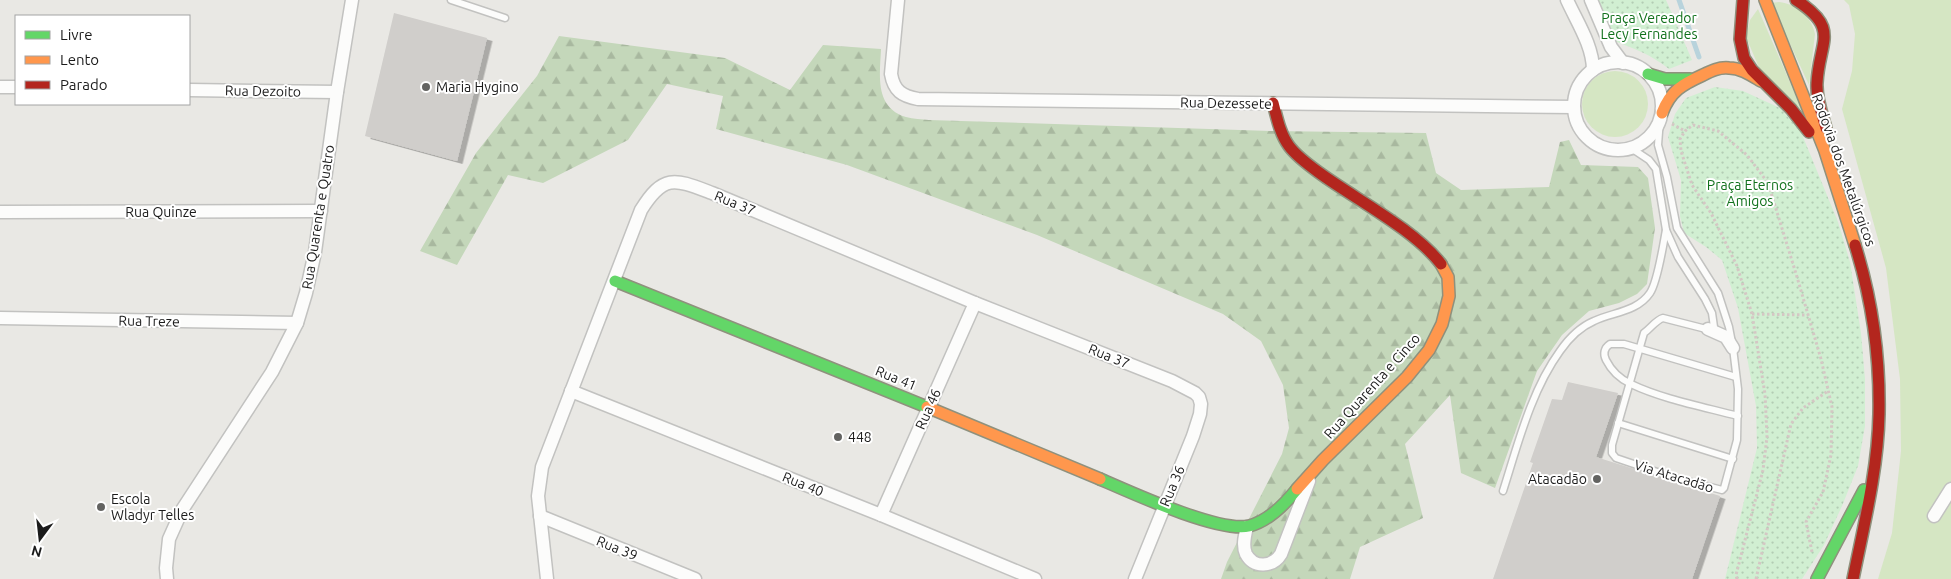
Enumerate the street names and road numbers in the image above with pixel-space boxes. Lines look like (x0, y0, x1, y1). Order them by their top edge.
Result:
street label: Rua Dezoito (225, 82, 301, 100)
street label: Rodovia dos Metalúrgicos (1809, 92, 1879, 248)
street label: Rua Dezessete (1180, 94, 1272, 112)
street label: Rua Quarenta e Quatro (299, 144, 337, 290)
street label: Rua 37 (712, 188, 758, 218)
street label: Rua Quinze (125, 204, 197, 220)
street label: Rua Treze (118, 312, 180, 330)
street label: Rua Quarenta e Cinco (1321, 330, 1423, 442)
street label: Rua 37 (1086, 341, 1132, 371)
street label: Rua 41 (873, 363, 919, 393)
street label: Rua 46 (912, 386, 944, 432)
street label: Via Atacadão (1632, 456, 1716, 496)
street label: Rua 36 (1156, 463, 1188, 509)
street label: Rua 40 (780, 469, 826, 499)
street label: Rua 39 (594, 533, 640, 563)

